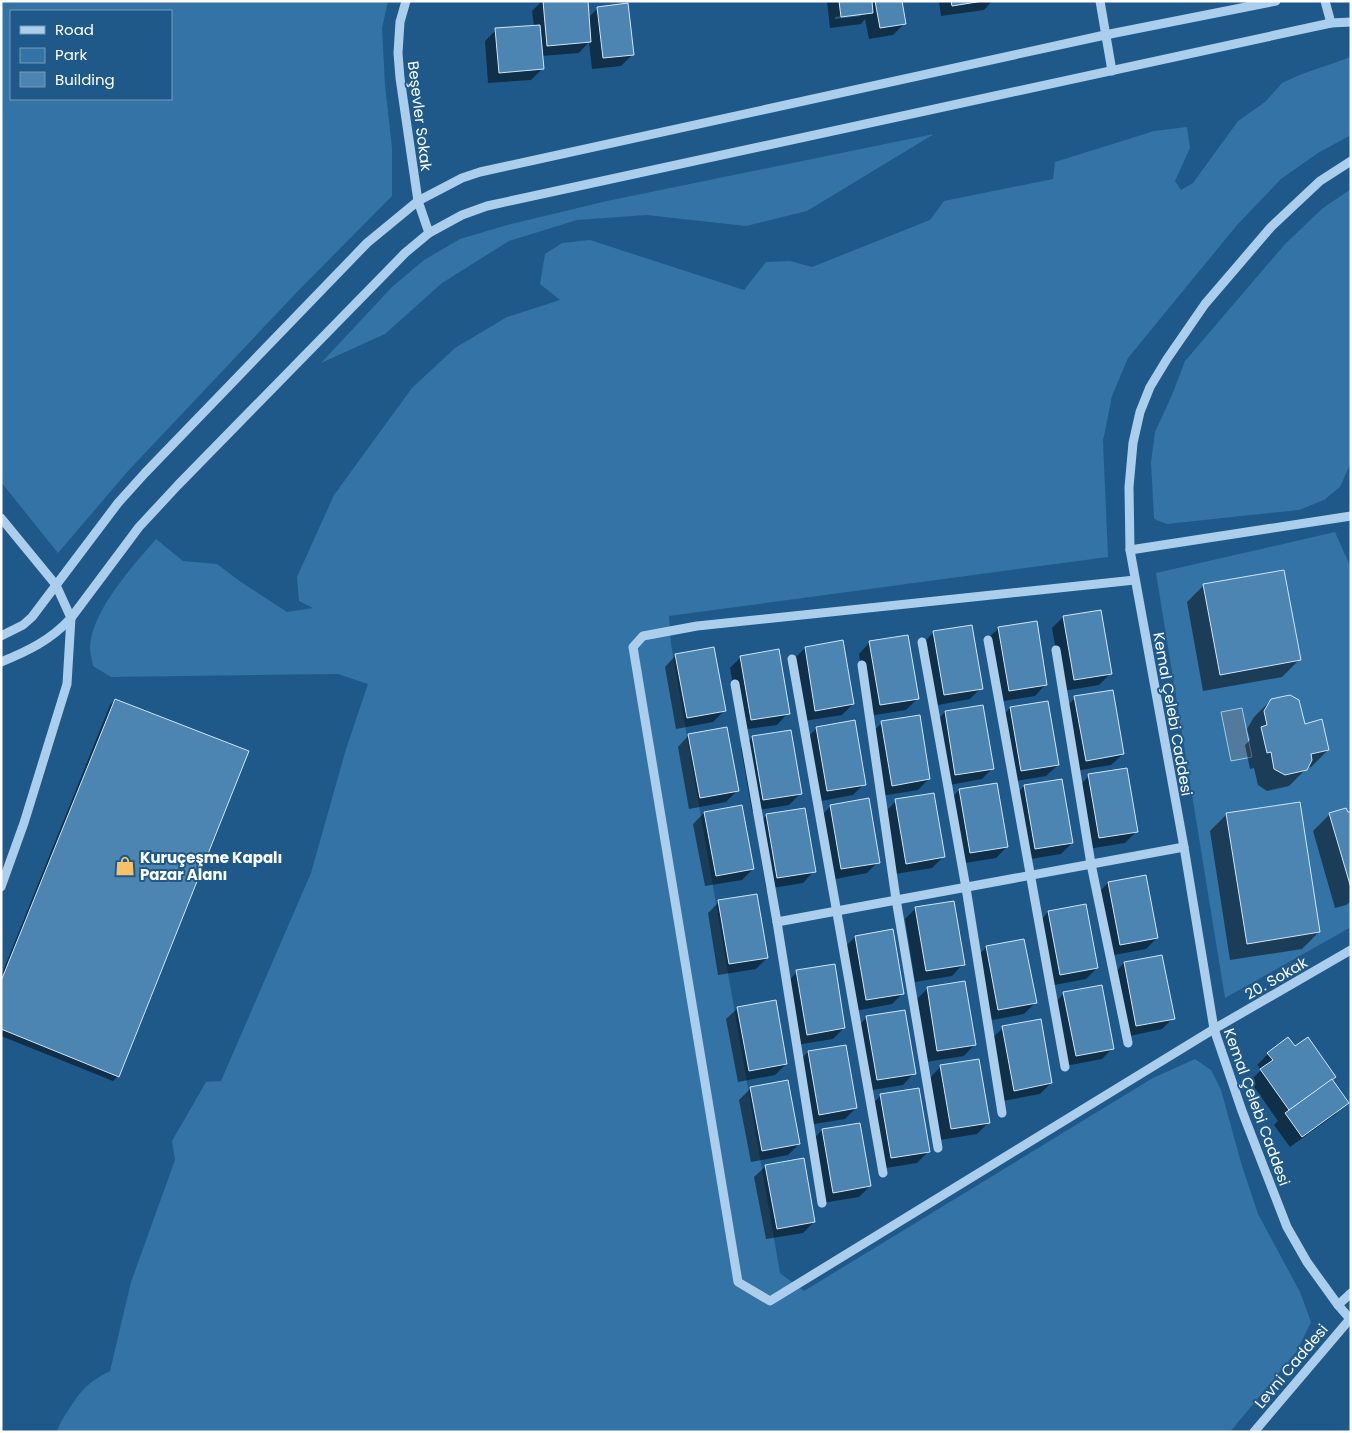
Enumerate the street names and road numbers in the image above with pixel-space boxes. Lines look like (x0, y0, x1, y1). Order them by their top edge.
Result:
street label: Beşevler Sokak (403, 60, 437, 172)
street label: Kemal Çelebi Caddesi (1148, 630, 1198, 798)
street label: 20. Sokak (1241, 951, 1311, 1004)
street label: Kemal Çelebi Caddesi (1219, 1025, 1295, 1189)
street label: Levni Caddesi (1249, 1319, 1333, 1413)

